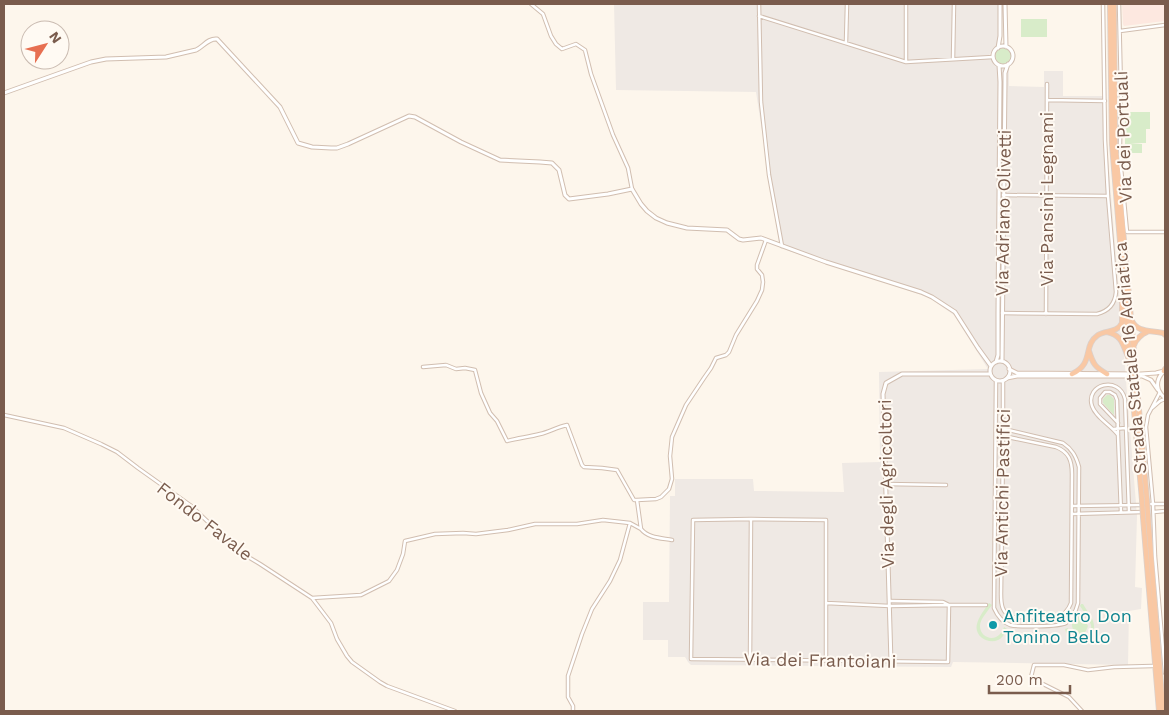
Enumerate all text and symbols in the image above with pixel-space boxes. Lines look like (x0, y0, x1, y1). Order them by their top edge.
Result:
north arrow (20, 20, 70, 70)
text: N (46, 28, 65, 46)
street label: Via dei Portuali (1110, 70, 1136, 204)
street label: Via Pansini Legnami (1036, 112, 1057, 286)
street label: Via Adriano Olivetti (991, 129, 1015, 297)
street label: Strada Statale 16 Adriatica (1109, 241, 1151, 475)
street label: Via degli Agricoltori (874, 399, 898, 569)
street label: Via Antichi Pastifici (990, 408, 1014, 578)
street label: Fondo Favale (153, 477, 257, 565)
place label: Anfiteatro Don Tonino Bello (1003, 605, 1132, 647)
marker: Anfiteatro Don Tonino Bello (987, 619, 999, 631)
street label: Via dei Frantoiani (743, 648, 897, 672)
scale bar (989, 662, 1070, 694)
text: 200 m (996, 671, 1043, 689)

